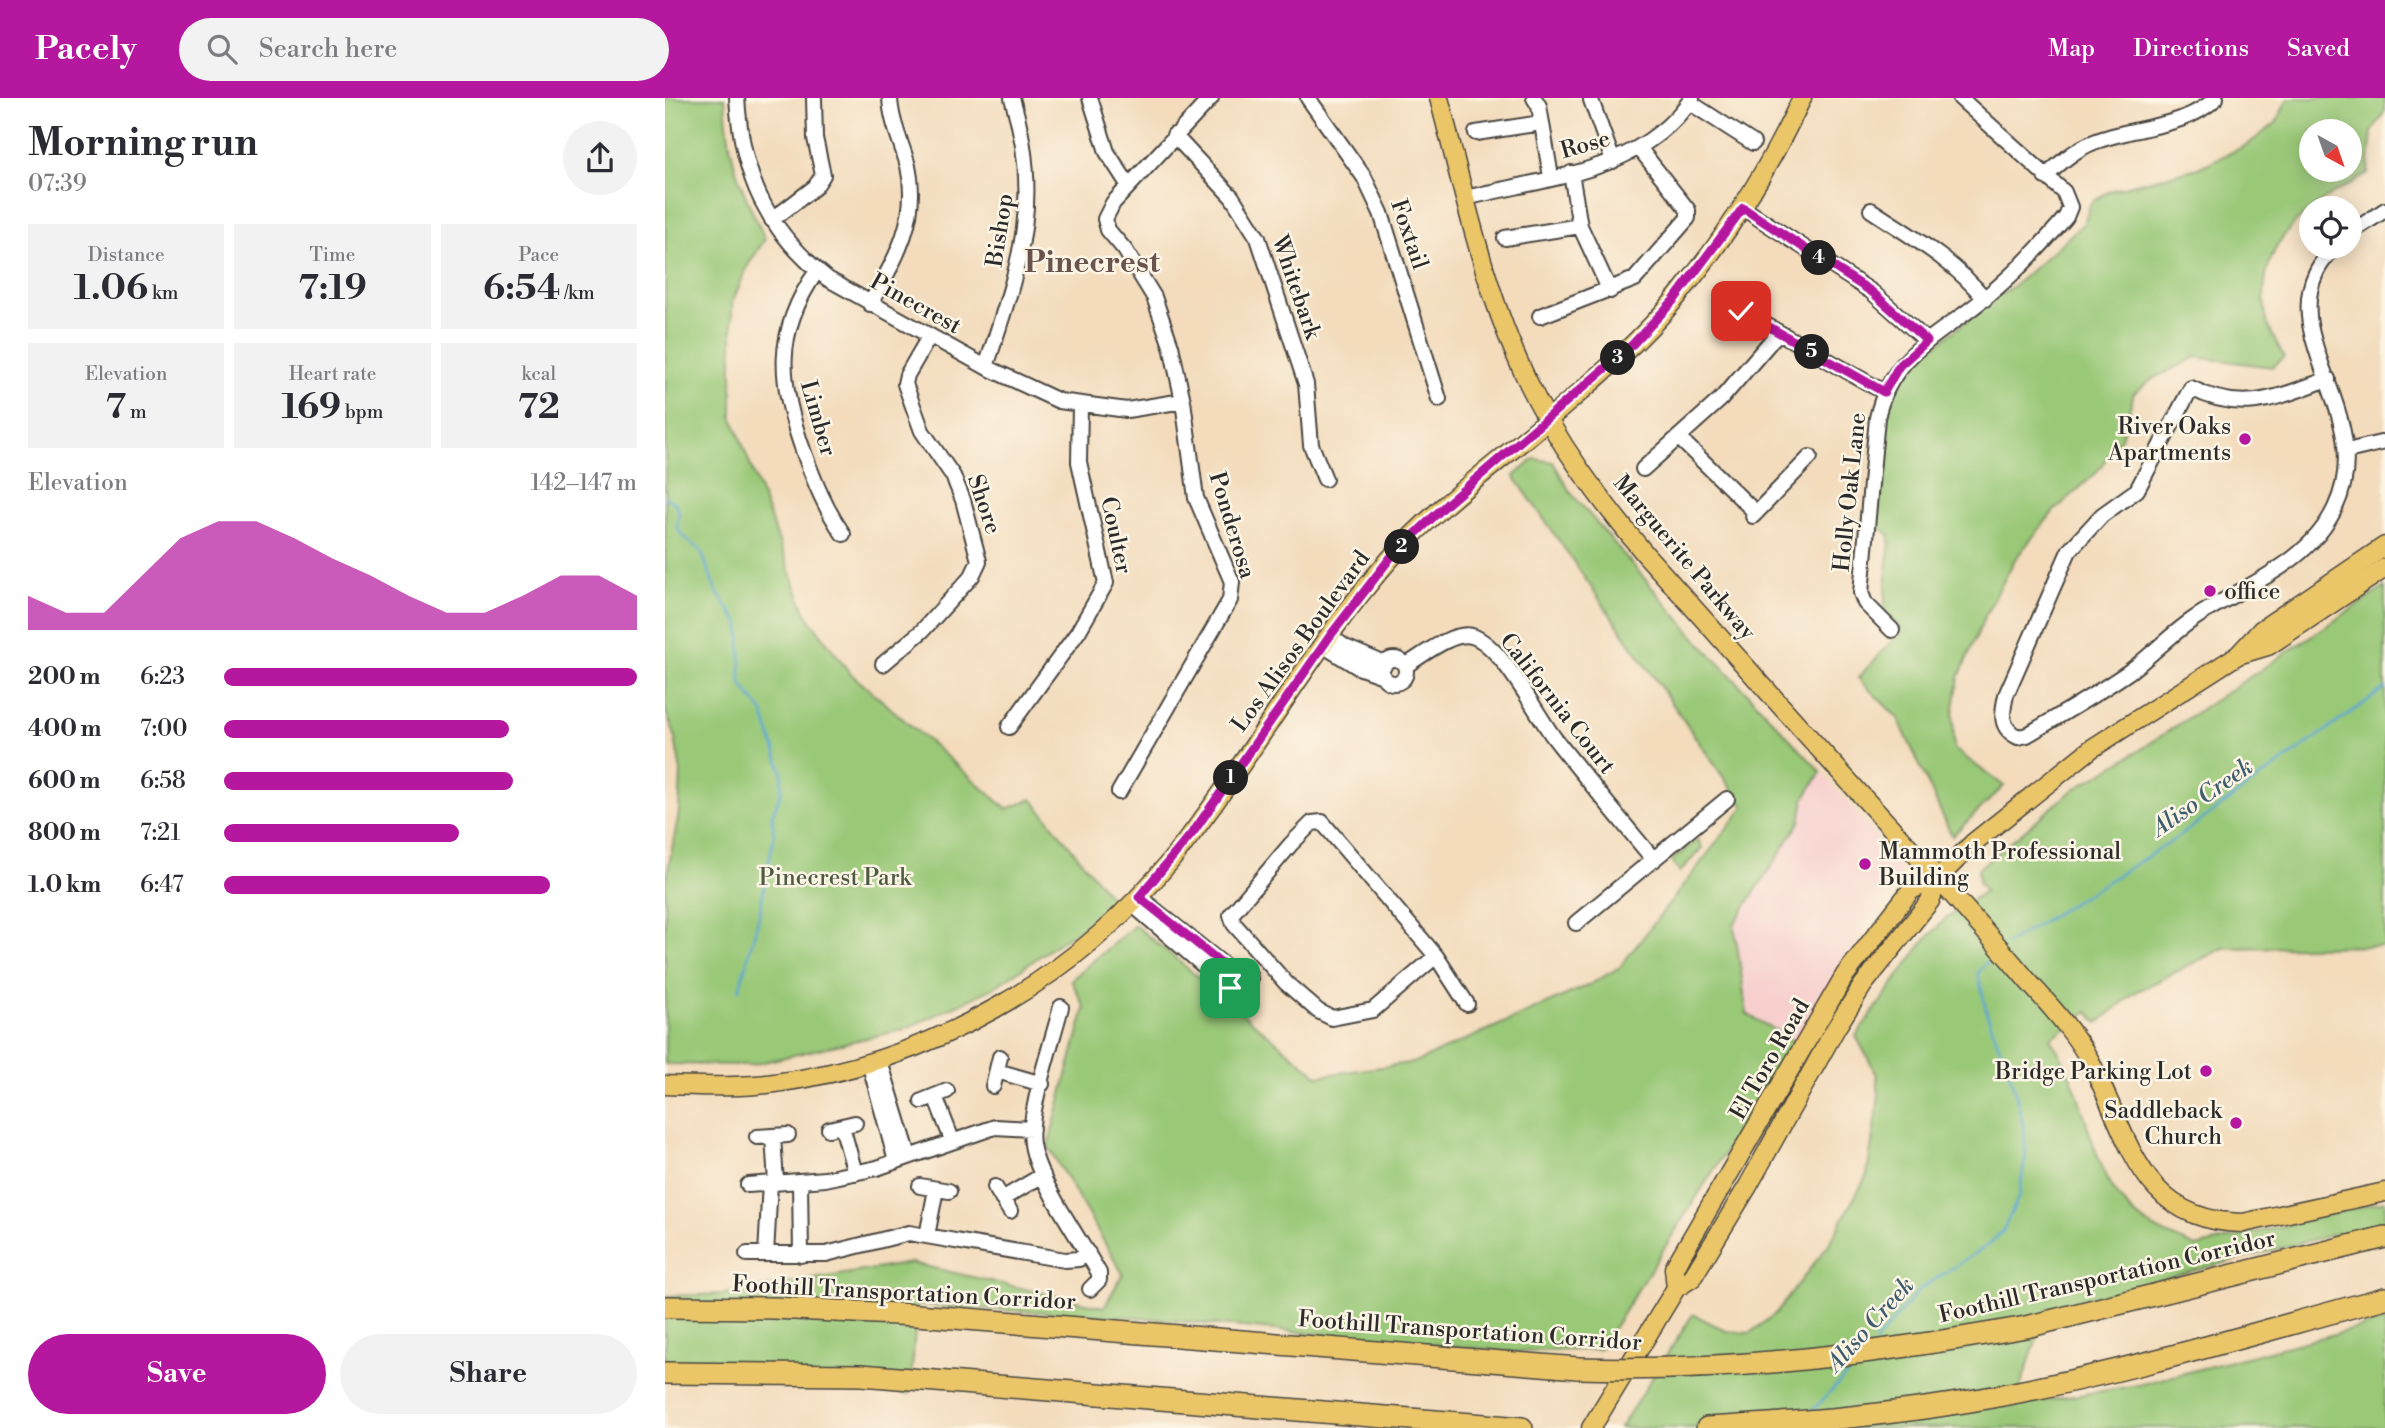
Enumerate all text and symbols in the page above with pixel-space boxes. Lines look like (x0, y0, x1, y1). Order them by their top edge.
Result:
search box (179, 18, 669, 81)
text: Pacely (35, 29, 137, 70)
icon: search (203, 30, 241, 68)
text: Search here (259, 33, 397, 65)
text: Map (2048, 34, 2095, 64)
text: Directions (2133, 34, 2249, 64)
text: Saved (2287, 34, 2350, 64)
north arrow (2299, 119, 2363, 182)
map controls (2299, 119, 2362, 259)
text: Morning run (28, 120, 258, 167)
button: share (563, 121, 637, 195)
street label: Rose (1557, 125, 1613, 165)
text: 07:39 (28, 170, 87, 198)
street label: Bishop (980, 192, 1020, 270)
street label: Foxtail (1384, 196, 1434, 273)
button: locate (2299, 196, 2362, 259)
street label: Whitebark (1265, 231, 1327, 344)
pin: 4 (1801, 240, 1837, 276)
text: Distance (88, 243, 165, 267)
text: Time (310, 243, 355, 267)
text: Pace (518, 243, 559, 267)
district label: Pinecrest (1024, 244, 1160, 282)
text: 4 (1812, 245, 1825, 269)
text: 1.06 (74, 267, 148, 310)
text: 7:19 (298, 267, 367, 310)
text: 6:54 (483, 267, 560, 310)
street label: Pinecrest (865, 267, 966, 340)
text: km (148, 281, 178, 305)
text: /km (560, 281, 595, 305)
pin (1711, 281, 1771, 341)
icon: check (1722, 292, 1760, 330)
pin: 5 (1795, 334, 1829, 370)
text: 5 (1806, 339, 1817, 363)
pin: 3 (1601, 341, 1635, 376)
text: 3 (1612, 345, 1623, 369)
text: Elevation (85, 362, 167, 386)
text: Heart rate (289, 362, 376, 386)
text: kcal (522, 362, 556, 386)
street label: Limber (794, 377, 842, 460)
text: 7 (106, 386, 126, 429)
text: 169 (281, 386, 341, 429)
text: 72 (518, 386, 560, 429)
text: m (126, 400, 147, 424)
text: bpm (341, 400, 384, 424)
street label: Holly Oak Lane (1828, 411, 1872, 573)
place label: River Oaks Apartments (2107, 413, 2231, 467)
marker: River Oaks Apartments (2237, 431, 2253, 447)
text: Elevation (28, 469, 128, 497)
text: 142–147 m (531, 469, 637, 497)
street label: Ponderosa (1203, 469, 1262, 582)
street label: Marguerite Parkway (1607, 469, 1762, 646)
street label: Shore (961, 471, 1007, 538)
street label: Coulter (1094, 494, 1138, 576)
pin: 2 (1385, 530, 1419, 564)
text: 2 (1396, 534, 1407, 558)
street label: Los Alisos Boulevard (1226, 545, 1376, 738)
place label: office (2224, 578, 2280, 606)
marker: office (2202, 583, 2218, 599)
street label: California Court (1493, 628, 1621, 780)
text: 200 m (28, 663, 100, 691)
text: 6:23 (140, 663, 185, 691)
text: 400 m (28, 715, 101, 743)
text: 7:00 (140, 715, 188, 743)
water label: Aliso Creek (2144, 752, 2259, 845)
pin: 1 (1213, 760, 1249, 796)
text: 1 (1226, 765, 1235, 789)
text: 600 m (28, 767, 101, 795)
text: 6:58 (140, 767, 186, 795)
text: 800 m (28, 819, 101, 847)
text: 7:21 (140, 819, 180, 847)
place label: Mammoth Professional Building (1878, 838, 2121, 892)
marker: Mammoth Professional Building (1857, 856, 1873, 872)
park label: Pinecrest Park (759, 864, 912, 892)
text: 1.0 km (28, 871, 101, 899)
text: 6:47 (140, 871, 184, 899)
pin (1200, 958, 1260, 1018)
icon: arrive (1211, 969, 1249, 1007)
street label: El Toro Road (1724, 994, 1816, 1125)
place label: Bridge Parking Lot (1994, 1058, 2192, 1086)
marker: Bridge Parking Lot (2198, 1063, 2214, 1079)
place label: Saddleback Church (2104, 1097, 2223, 1151)
marker: Saddleback Church (2228, 1115, 2244, 1131)
street label: Foothill Transportation Corridor (1936, 1225, 2278, 1329)
street label: Foothill Transportation Corridor (731, 1270, 1077, 1316)
water label: Aliso Creek (1818, 1271, 1921, 1380)
street label: Foothill Transportation Corridor (1297, 1305, 1643, 1357)
button: Save (28, 1334, 326, 1414)
button: Share (340, 1334, 637, 1414)

